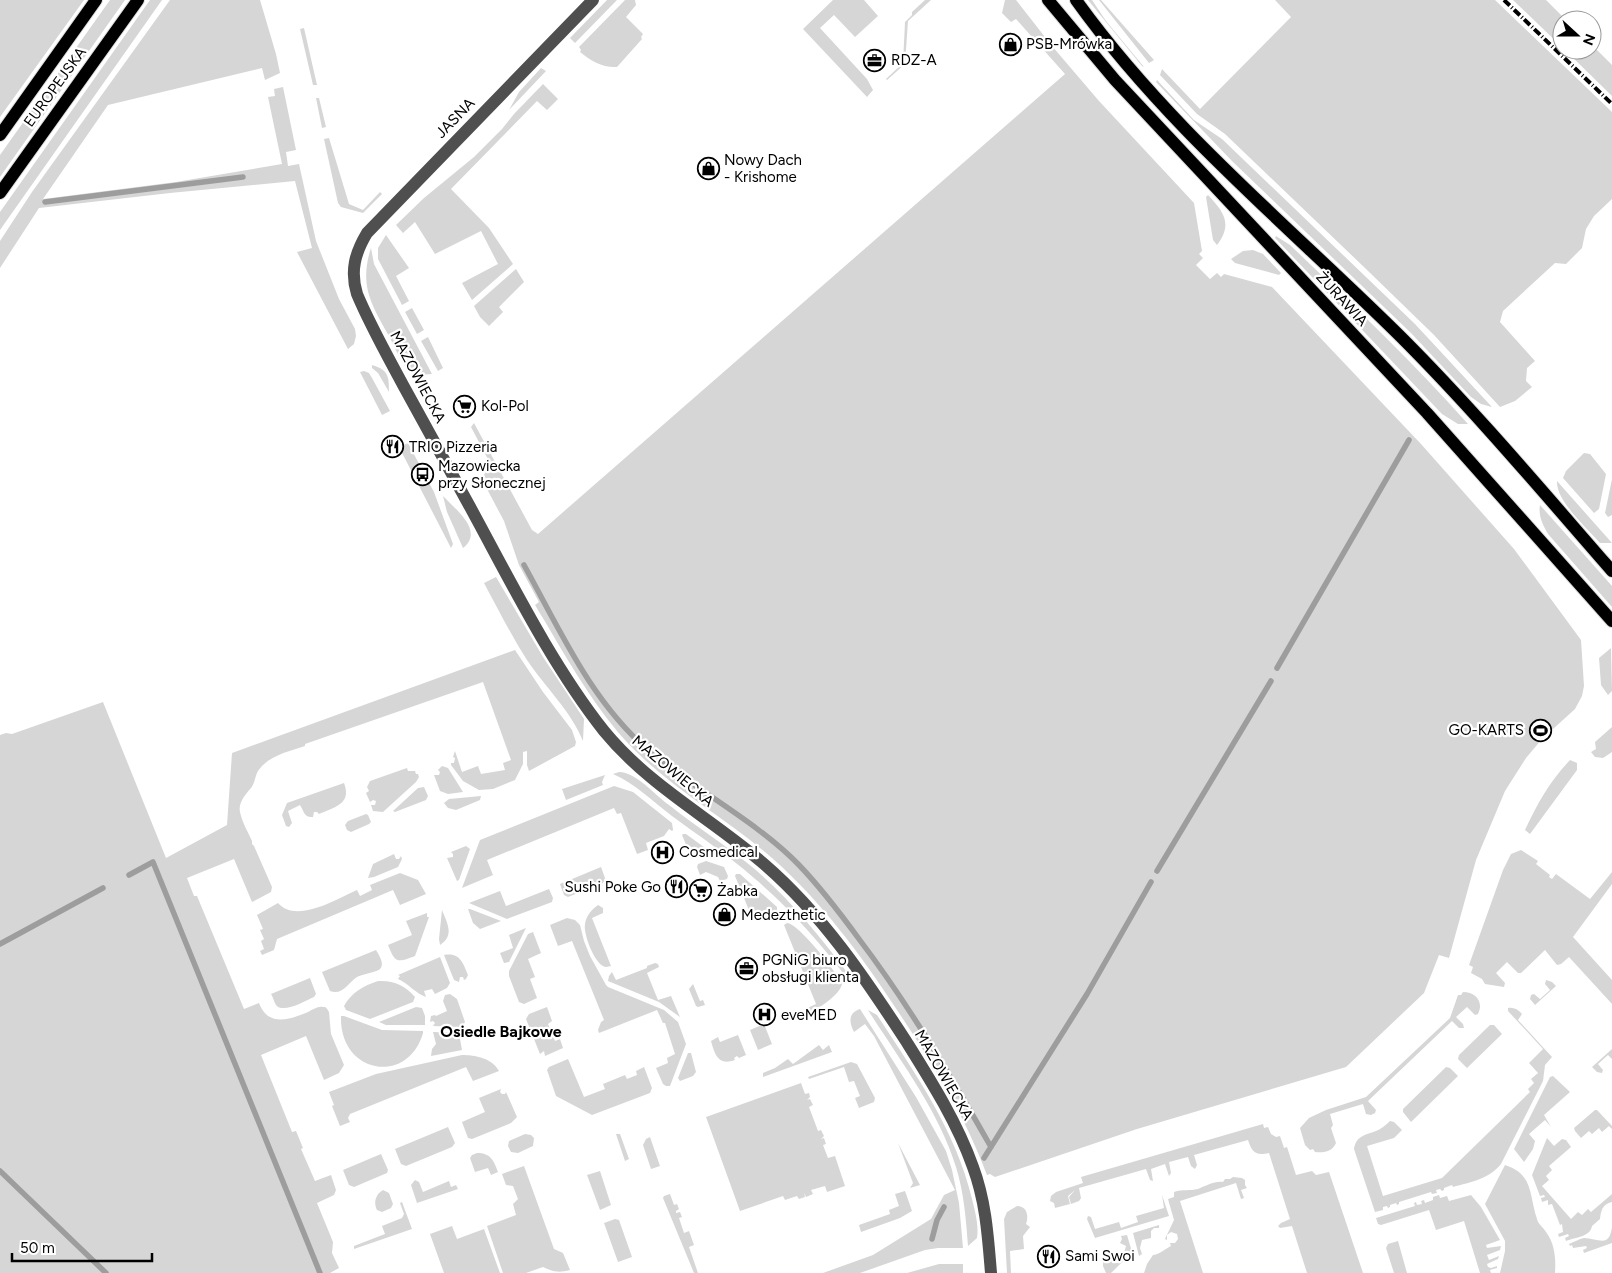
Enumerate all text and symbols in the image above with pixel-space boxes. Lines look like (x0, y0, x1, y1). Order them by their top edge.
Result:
north arrow (1552, 10, 1602, 60)
text: N (1579, 31, 1599, 48)
shop icon: PSB-Mrówka (998, 32, 1022, 56)
place label: PSB-Mrówka (1026, 35, 1112, 53)
street label: EUROPEJSKA (20, 44, 90, 130)
office icon: RDZ-A (863, 48, 887, 72)
place label: RDZ-A (891, 51, 937, 69)
street label: JASNA (432, 94, 478, 142)
place label: Nowy Dach - Krishome (724, 151, 802, 186)
shop icon: Nowy Dach - Krishome (696, 157, 720, 181)
street label: ŻURAWIA (1312, 268, 1372, 330)
street label: MAZOWIECKA (386, 328, 450, 426)
supermarket icon: Kol-Pol (453, 394, 477, 418)
place label: Kol-Pol (481, 397, 529, 415)
restaurant icon: TRIO Pizzeria (381, 435, 405, 459)
place label: TRIO Pizzeria (409, 438, 497, 456)
place label: Mazowiecka przy Słonecznej (438, 457, 546, 492)
bus stop icon: Mazowiecka przy Słonecznej (410, 463, 434, 487)
sports icon: GO-KARTS (1528, 718, 1552, 742)
place label: GO-KARTS (1449, 721, 1524, 739)
street label: MAZOWIECKA (628, 732, 718, 810)
hospital icon: Cosmedical (651, 840, 675, 864)
place label: Cosmedical (679, 843, 758, 861)
restaurant icon: Sushi Poke Go (665, 875, 689, 899)
place label: Sushi Poke Go (565, 878, 661, 896)
supermarket icon: Żabka (689, 879, 713, 903)
place label: Żabka (717, 882, 758, 900)
shop icon: Medezthetic (713, 903, 737, 927)
place label: Medezthetic (741, 906, 826, 924)
place label: PGNiG biuro obsługi klienta (762, 951, 859, 986)
office icon: PGNiG biuro obsługi klienta (734, 957, 758, 981)
hospital icon: eveMED (753, 1003, 777, 1027)
place label: eveMED (781, 1006, 837, 1024)
district label: Osiedle Bajkowe (440, 1022, 562, 1041)
street label: MAZOWIECKA (911, 1027, 977, 1123)
scale bar (12, 1230, 152, 1262)
text: 50 m (20, 1239, 55, 1257)
restaurant icon: Sami Swoi (1037, 1244, 1061, 1268)
place label: Sami Swoi (1065, 1247, 1135, 1265)

